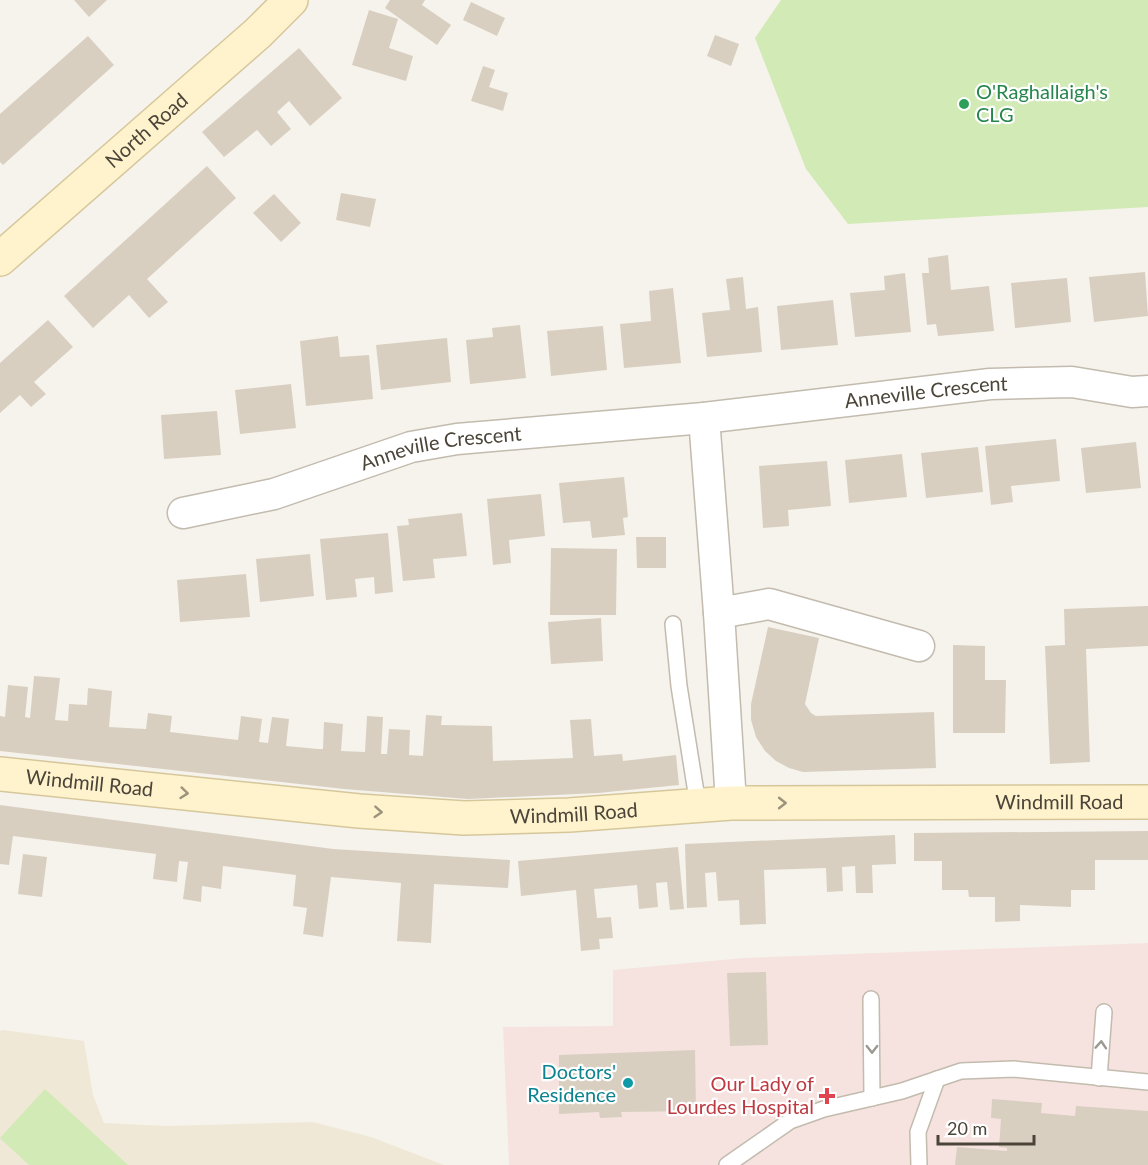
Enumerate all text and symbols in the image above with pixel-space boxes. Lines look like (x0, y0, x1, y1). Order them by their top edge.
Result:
place label: O'Raghallaigh's CLG (976, 79, 1108, 126)
street label: North Road (100, 87, 192, 172)
marker: O'Raghallaigh's CLG (957, 97, 971, 111)
street label: Anneville Crescent (843, 371, 1008, 412)
street label: Anneville Crescent (357, 421, 522, 475)
street label: Windmill Road (25, 764, 155, 801)
one-way arrow (179, 787, 188, 799)
street label: Windmill Road (995, 789, 1123, 813)
street label: Windmill Road (509, 797, 638, 828)
one-way arrow (777, 797, 786, 809)
one-way arrow (373, 806, 382, 819)
one-way arrow (1095, 1040, 1108, 1049)
one-way arrow (866, 1044, 878, 1053)
place label: Doctors' Residence (527, 1059, 616, 1106)
place label: Our Lady of Lourdes Hospital (667, 1071, 814, 1118)
marker: Doctors' Residence (621, 1076, 635, 1090)
marker: Our Lady of Lourdes Hospital (818, 1087, 836, 1105)
scale bar (938, 1108, 1034, 1146)
text: 20 m (947, 1117, 987, 1139)

